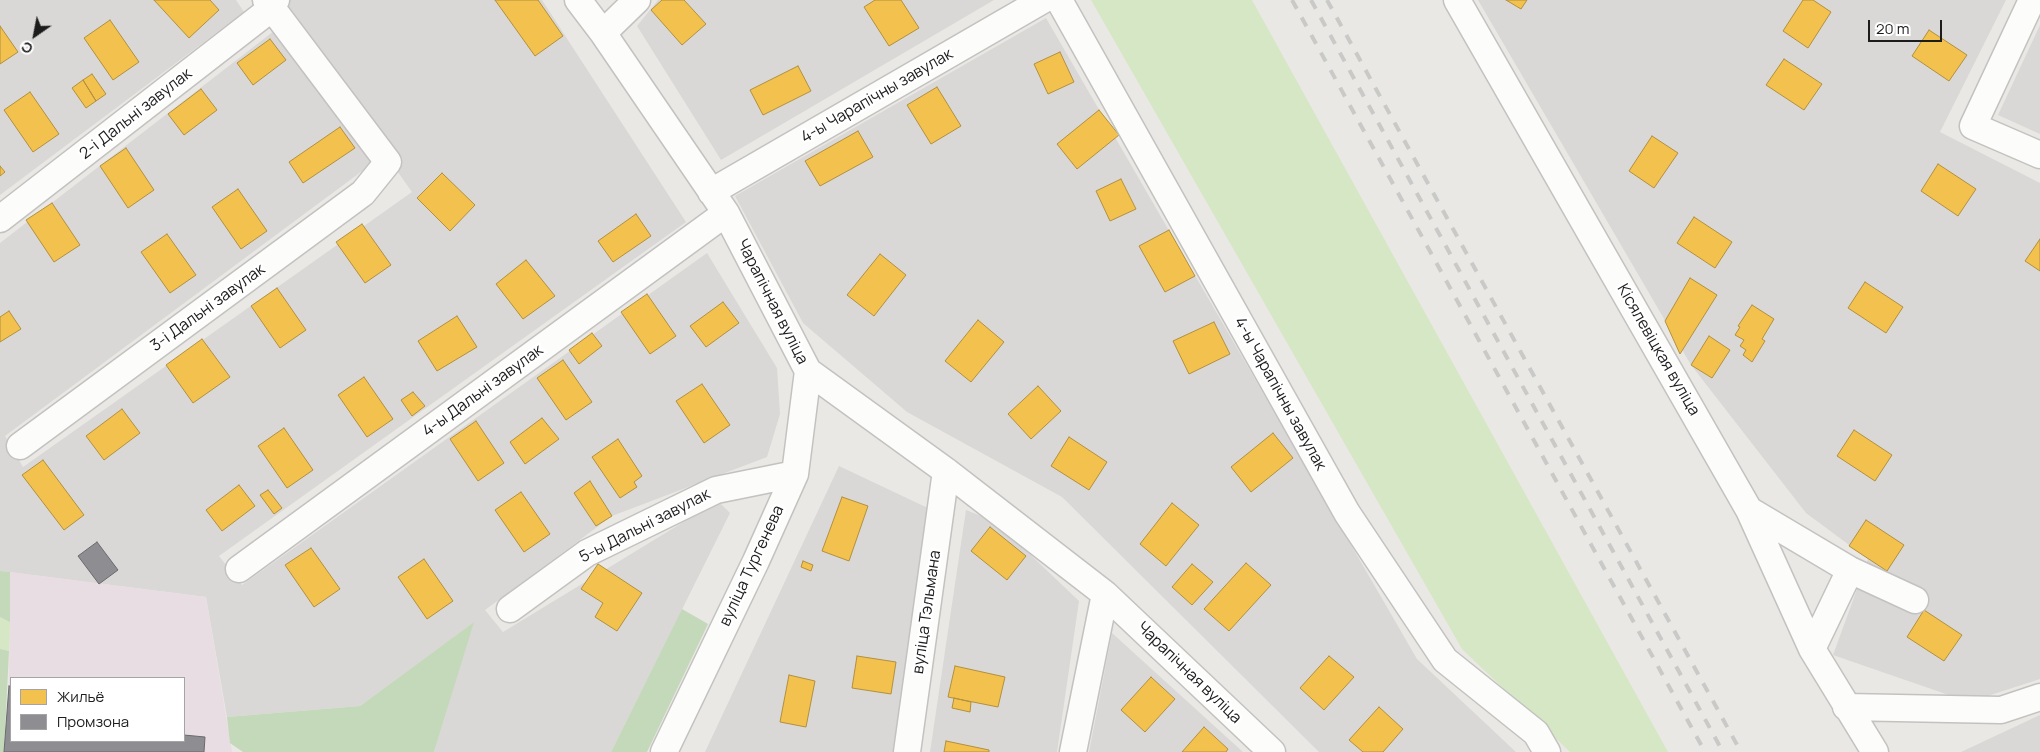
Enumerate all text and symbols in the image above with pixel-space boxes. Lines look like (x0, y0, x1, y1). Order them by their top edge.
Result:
north arrow (10, 10, 60, 60)
scale bar (1870, 10, 1944, 42)
text: 20 m (1876, 18, 1909, 39)
text: С (17, 37, 36, 59)
street label: 4-ы Чарапічны завулак (798, 45, 956, 147)
street label: 2-і Дальні завулак (76, 64, 196, 164)
street label: Чарапічная вуліца (732, 236, 812, 368)
street label: 3-і Дальні завулак (147, 260, 269, 356)
street label: Кісялевіцкая вуліца (1612, 281, 1704, 419)
street label: 4-ы Чарапічны завулак (1230, 314, 1330, 474)
street label: 4-ы Дальні завулак (419, 341, 547, 441)
street label: 5-ы Дальні завулак (576, 485, 714, 567)
street label: вуліца Тургенева (716, 503, 788, 629)
street label: вуліца Тэльмана (909, 549, 945, 675)
street label: Чарапічная вуліца (1133, 618, 1245, 728)
legend (10, 677, 185, 742)
text: Жильё (57, 686, 104, 707)
text: Промзона (57, 711, 129, 732)

